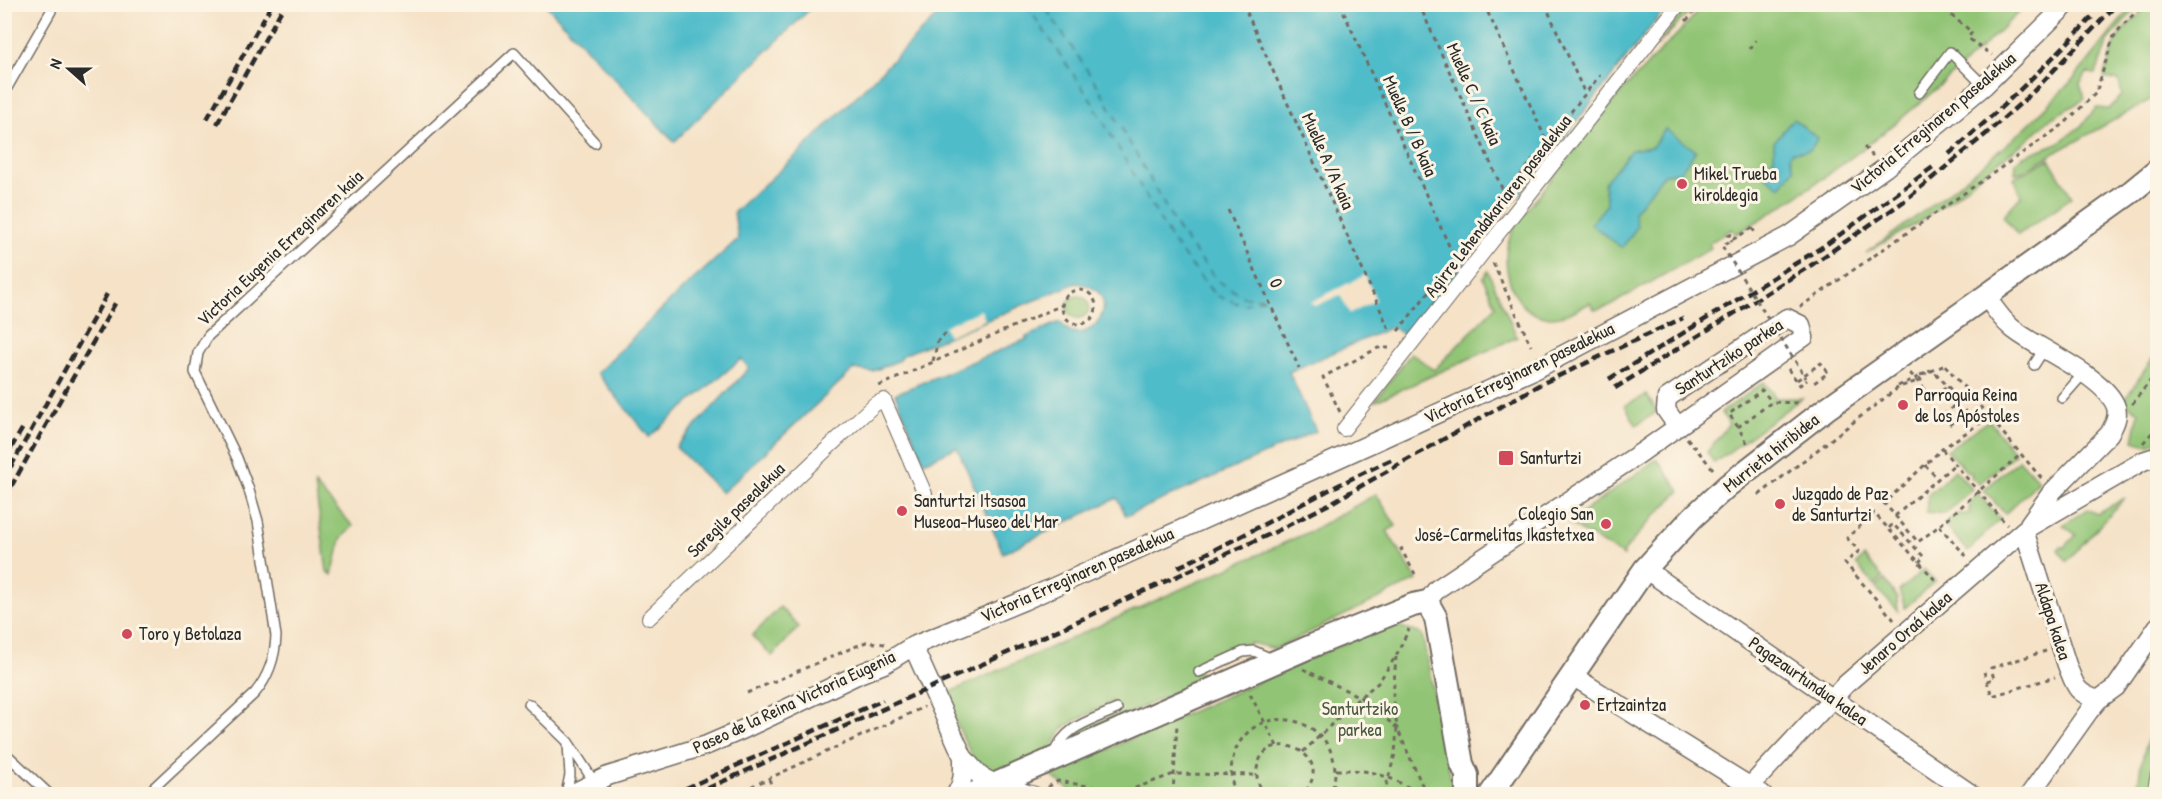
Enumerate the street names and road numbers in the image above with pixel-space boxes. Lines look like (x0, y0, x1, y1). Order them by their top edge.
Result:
street label: Muelle C / C kaia (1441, 39, 1508, 149)
street label: Victoria Erreginaren pasealekua (1845, 46, 2021, 199)
street label: Muelle B / B kaia (1377, 71, 1444, 180)
street label: Muelle A /A kaia (1296, 109, 1361, 213)
street label: Agirre Lehendakariaren pasealekua (1418, 109, 1577, 302)
street label: Victoria Eugenia Erreginaren kaia (191, 164, 368, 331)
street label: 0 (1263, 274, 1290, 292)
street label: Santurtziko parkea (1670, 312, 1788, 401)
street label: Victoria Erreginaren pasealekua (1419, 316, 1618, 430)
street label: Murrieta hiribidea (1717, 407, 1824, 498)
street label: Saregile pasealekua (681, 456, 790, 563)
street label: Victoria Erreginaren pasealekua (976, 521, 1177, 628)
street label: Aldapa kalea (2029, 579, 2078, 663)
street label: Jenaro Oraá kalea (1853, 585, 1957, 680)
street label: Pagazaurtundua kalea (1744, 630, 1873, 731)
street label: Paseo de la Reina Victoria Eugenia (689, 644, 899, 759)

